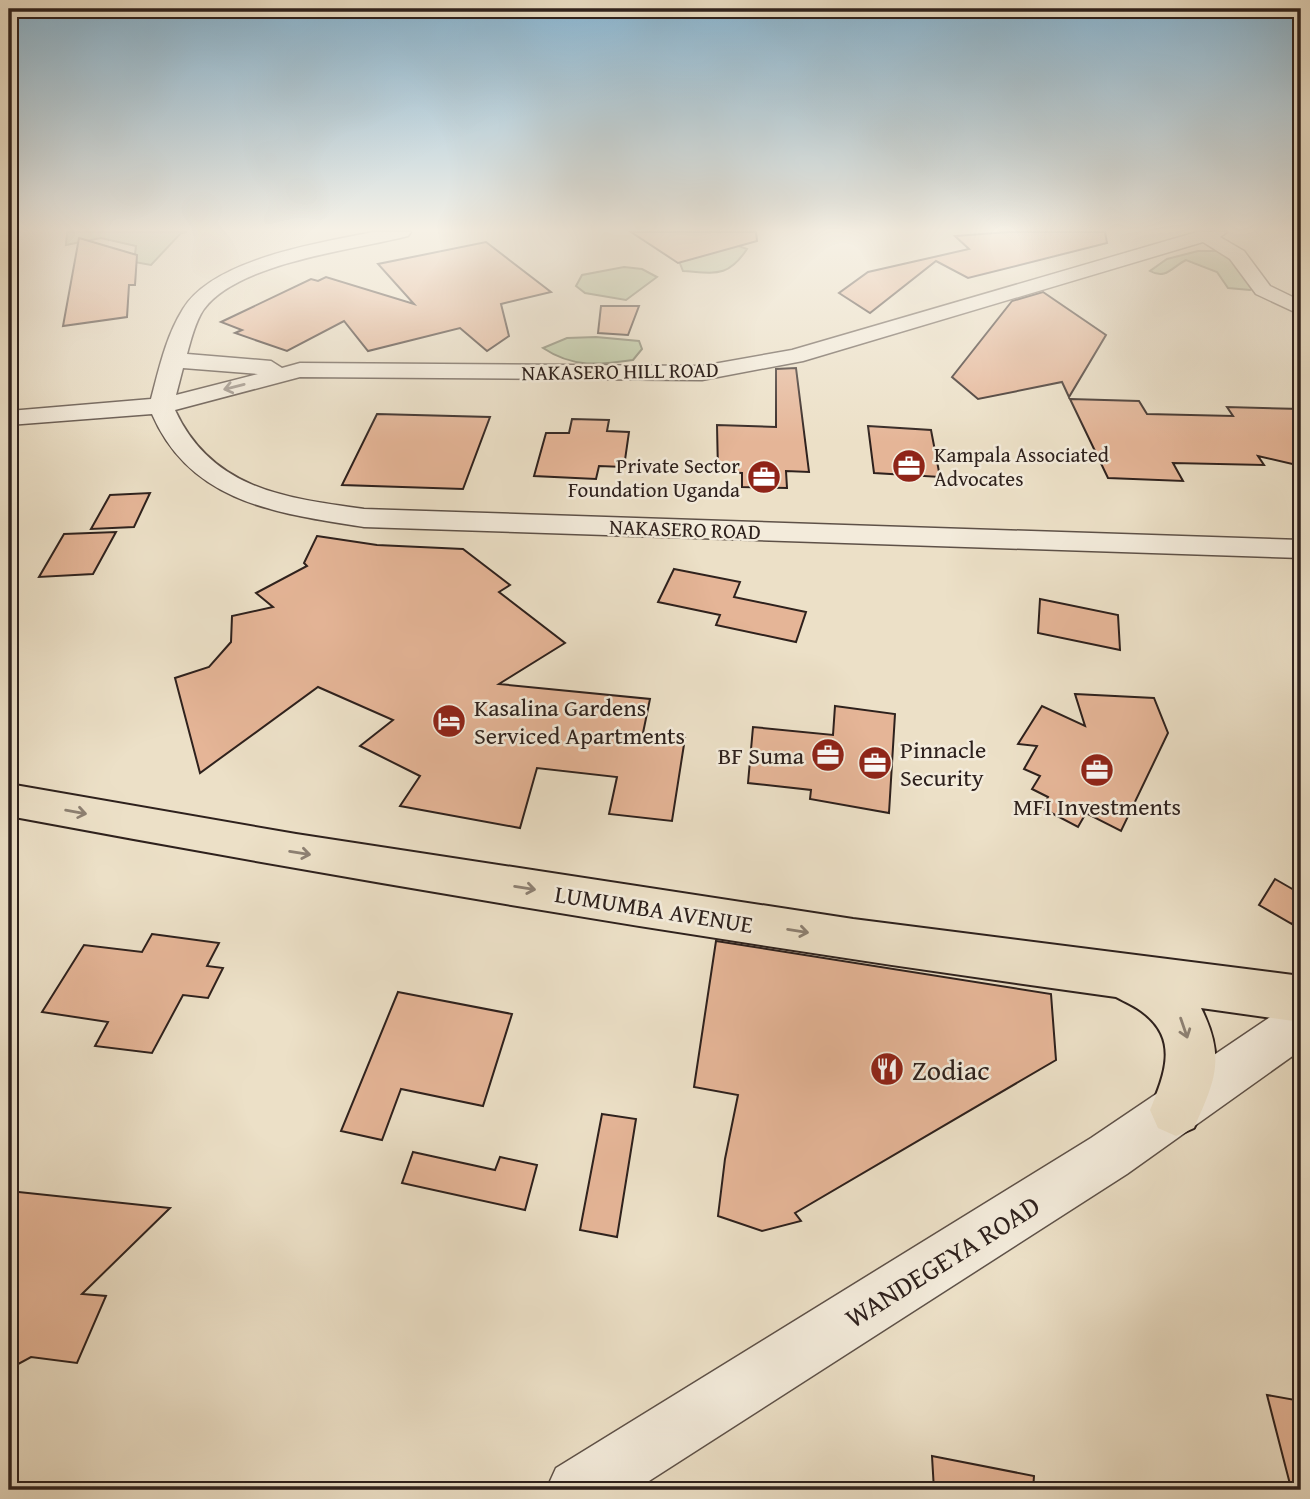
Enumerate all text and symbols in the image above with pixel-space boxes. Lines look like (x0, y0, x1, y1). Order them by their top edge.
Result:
street label: NAKASERO HILL ROAD (521, 354, 719, 388)
one-way arrow (223, 381, 246, 394)
place label: Kampala Associated Advocates (934, 439, 1110, 494)
office icon: Kampala Associated Advocates (890, 447, 928, 485)
place label: Private Sector Foundation Uganda (568, 450, 740, 505)
office icon: Private Sector Foundation Uganda (745, 458, 783, 496)
street label: NAKASERO ROAD (609, 511, 761, 547)
place label: Kasalina Gardens Serviced Apartments (474, 690, 685, 753)
hotel icon: Kasalina Gardens Serviced Apartments (430, 702, 468, 740)
place label: Pinnacle Security (900, 732, 986, 795)
office icon: BF Suma (809, 736, 847, 774)
place label: BF Suma (718, 738, 805, 773)
office icon: Pinnacle Security (856, 744, 894, 782)
office icon: MFI Investments (1078, 751, 1116, 789)
place label: MFI Investments (1013, 789, 1181, 824)
one-way arrow (64, 806, 87, 819)
one-way arrow (288, 847, 311, 860)
street label: LUMUMBA AVENUE (552, 876, 756, 942)
one-way arrow (513, 882, 535, 895)
one-way arrow (786, 925, 809, 938)
one-way arrow (1179, 1017, 1191, 1039)
place label: Zodiac (912, 1049, 990, 1090)
restaurant icon: Zodiac (868, 1050, 906, 1088)
street label: WANDEGEYA ROAD (837, 1185, 1047, 1337)

